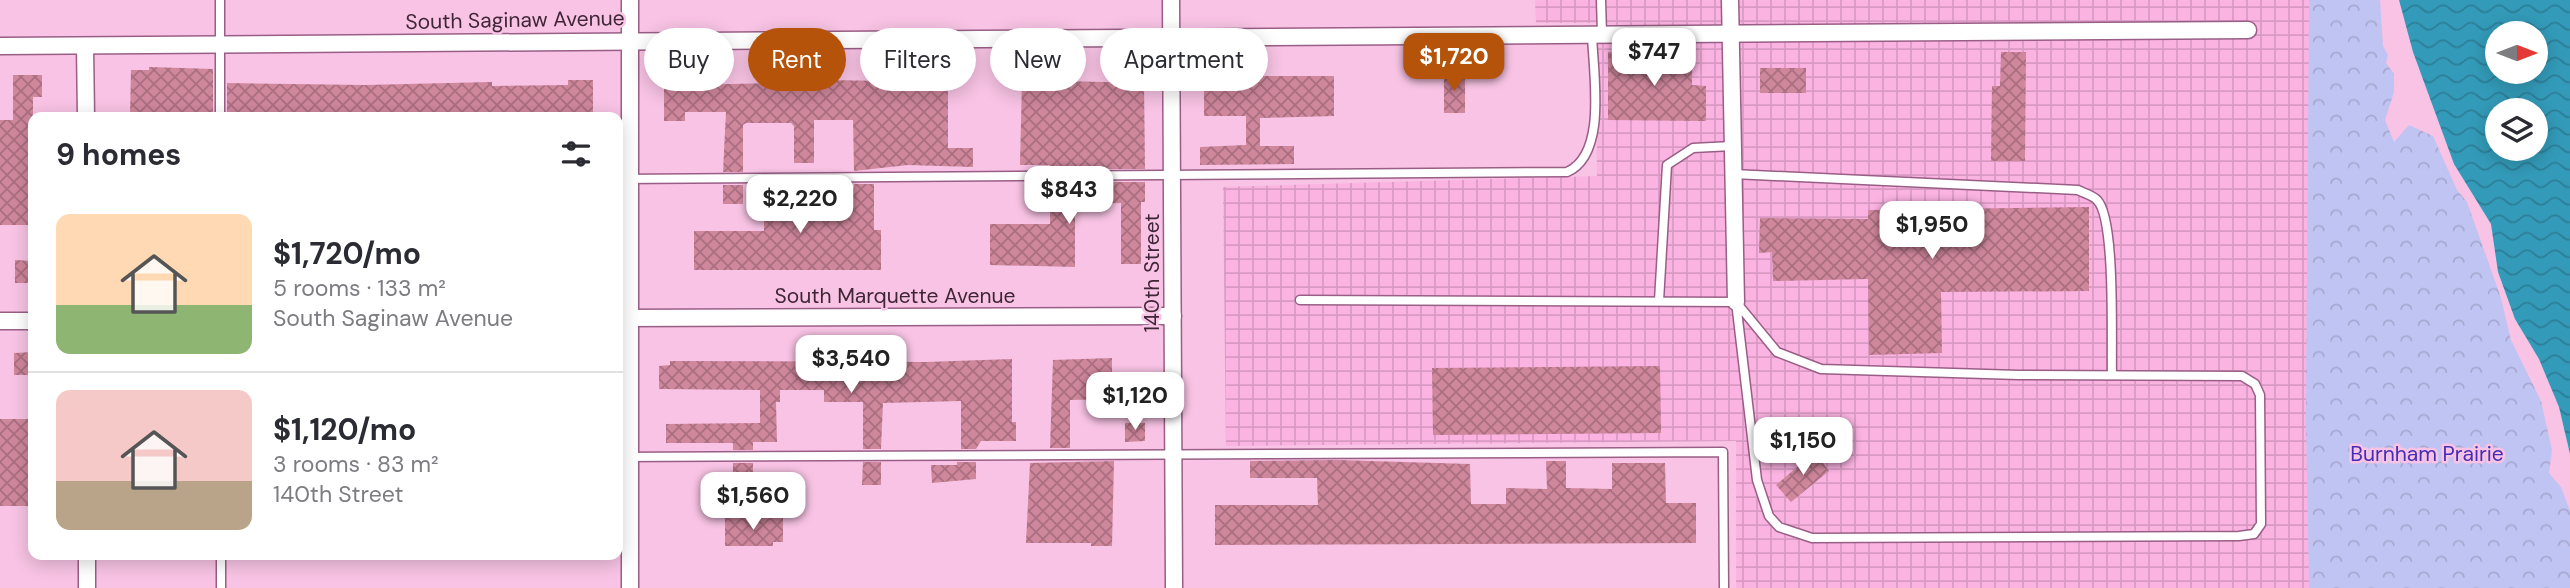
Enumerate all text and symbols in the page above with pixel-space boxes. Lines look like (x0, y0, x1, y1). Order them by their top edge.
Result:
street label: South Saginaw Avenue (405, 4, 625, 36)
north arrow (2485, 21, 2548, 84)
map controls (2485, 21, 2548, 161)
chip: Buy (644, 28, 734, 91)
chip: Rent (748, 28, 846, 91)
chip: Filters (860, 28, 976, 91)
chip: New (990, 28, 1086, 91)
chip: Apartment (1100, 28, 1268, 91)
pin: $747 (1613, 28, 1695, 88)
pin: $1,720 (1397, 34, 1511, 93)
text: $747 (1628, 36, 1680, 66)
text: $1,720 (1419, 41, 1489, 71)
button: layers (2485, 98, 2548, 161)
text: 9 homes (56, 135, 181, 174)
icon: filters (557, 135, 595, 173)
pin: $843 (1028, 166, 1110, 226)
text: $843 (1040, 174, 1098, 204)
pin: $2,220 (743, 176, 857, 235)
text: $2,220 (762, 183, 838, 213)
pin: $1,950 (1875, 202, 1989, 261)
text: $1,950 (1895, 209, 1969, 239)
street label: 140th Street (1138, 213, 1166, 333)
text: $1,720/mo (273, 234, 421, 273)
icon: home (112, 242, 196, 326)
text: 5 rooms · 133 m² (273, 273, 446, 303)
street label: South Marquette Avenue (775, 282, 1015, 310)
text: South Saginaw Avenue (273, 303, 513, 333)
pin: $3,540 (794, 336, 908, 395)
text: $3,540 (812, 343, 890, 373)
pin: $1,120 (1078, 372, 1192, 432)
text: $1,120 (1102, 380, 1168, 410)
text: $1,120/mo (273, 410, 416, 449)
icon: home (112, 418, 196, 502)
pin: $1,150 (1746, 418, 1860, 477)
text: $1,150 (1770, 425, 1836, 455)
park label: Burnham Prairie (2350, 440, 2504, 468)
text: 3 rooms · 83 m² (273, 449, 439, 479)
pin: $1,560 (696, 472, 810, 532)
text: 140th Street (273, 479, 403, 509)
text: $1,560 (716, 480, 790, 510)

